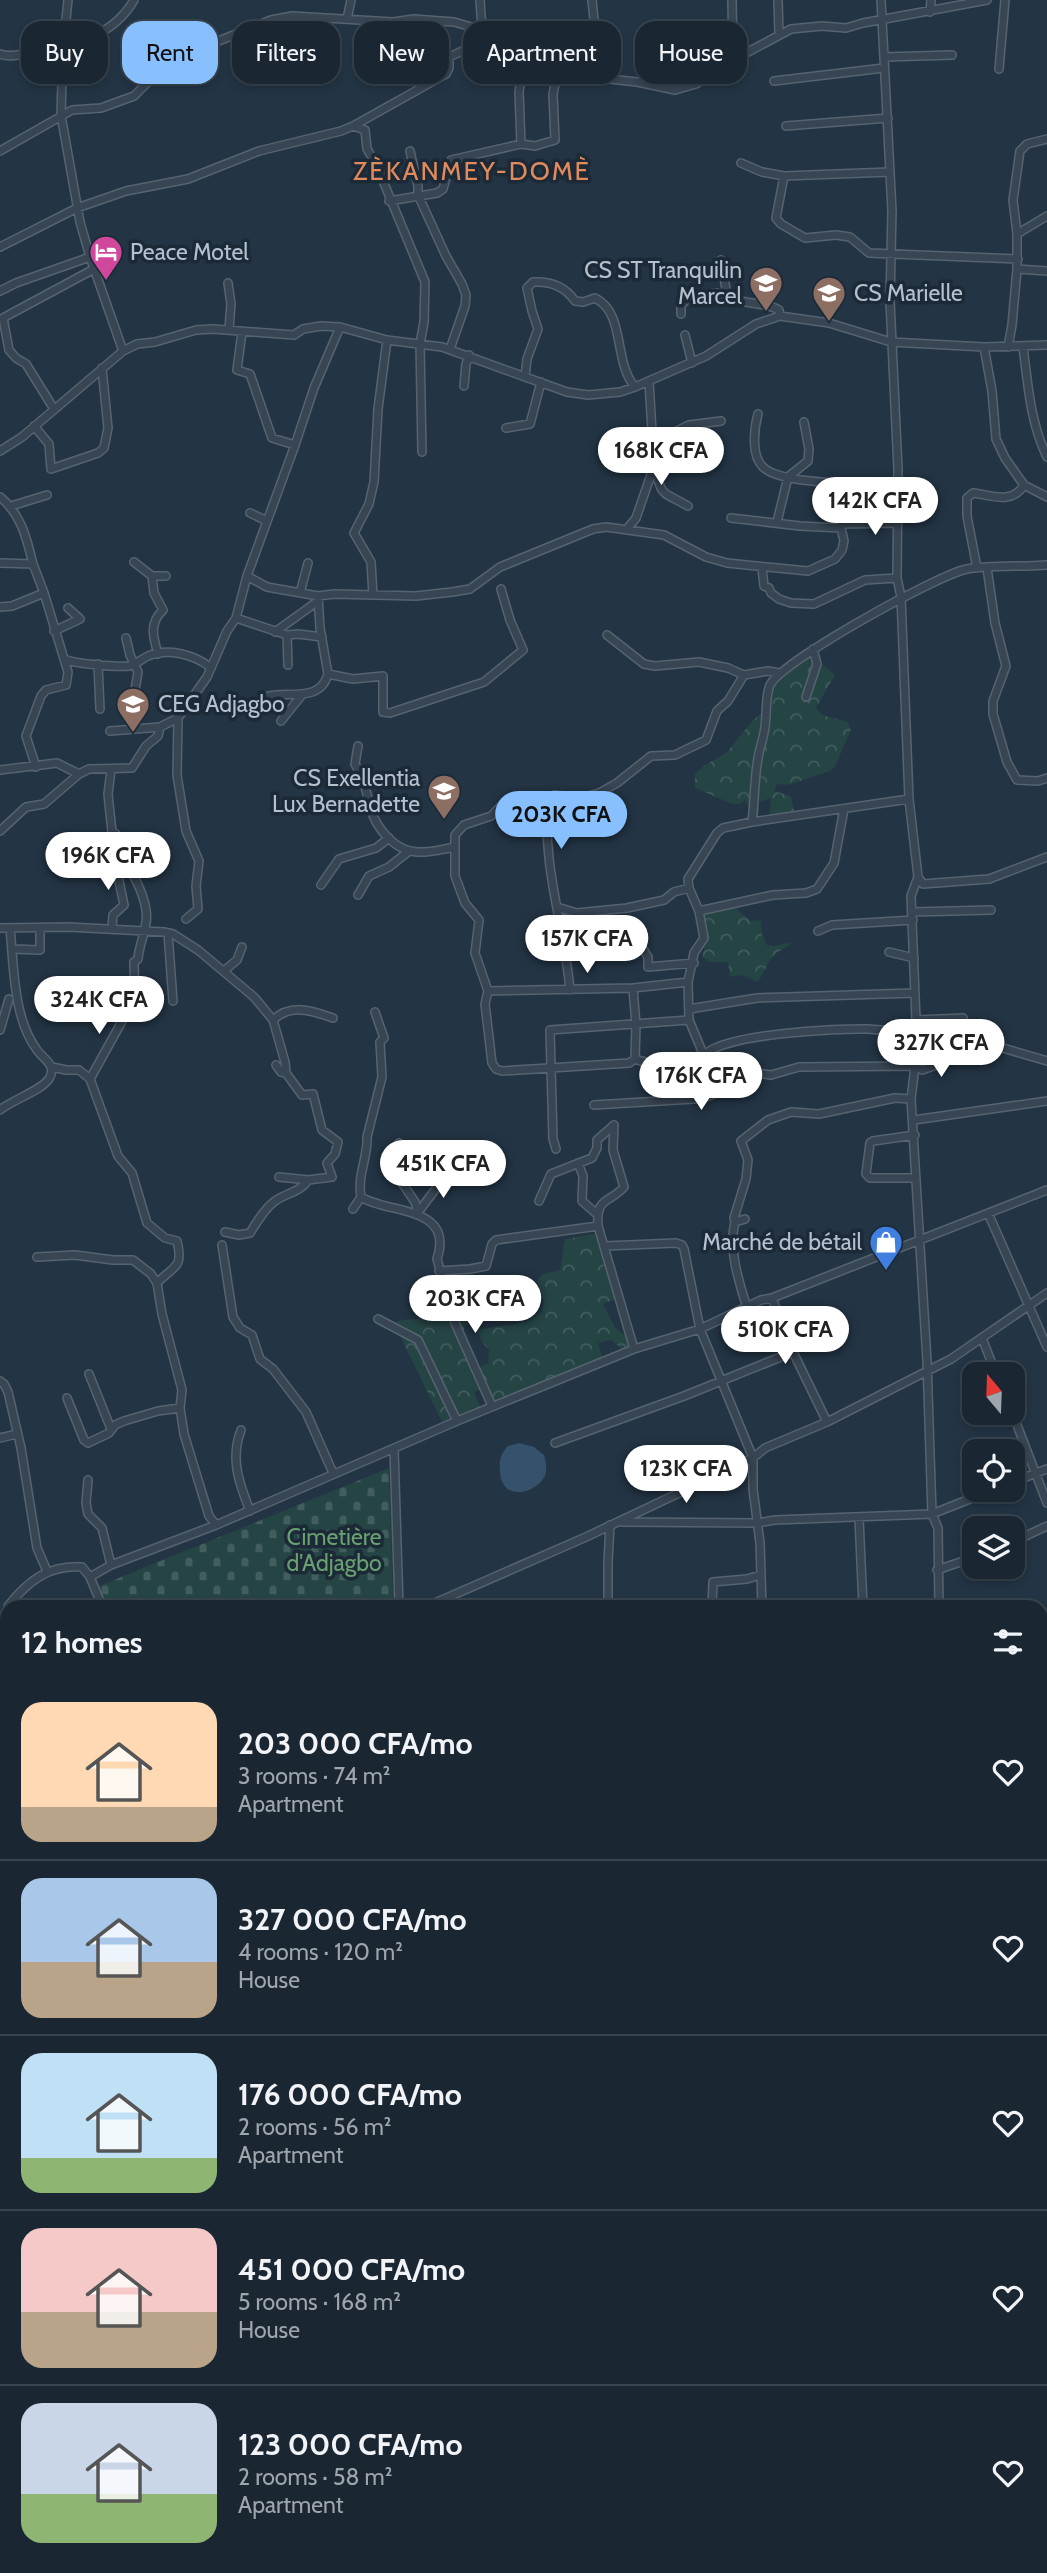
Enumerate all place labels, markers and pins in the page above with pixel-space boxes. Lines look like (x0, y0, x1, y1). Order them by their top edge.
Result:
hotel icon: Peace Motel (87, 233, 125, 282)
place label: Peace Motel (130, 238, 249, 266)
place label: CS ST Tranquilin Marcel (584, 256, 743, 310)
school or university icon: CS ST Tranquilin Marcel (747, 264, 785, 313)
school or university icon: CS Marielle (810, 274, 848, 323)
place label: CS Marielle (854, 279, 963, 307)
pin: 168K CFA (589, 428, 733, 487)
pin: 142K CFA (803, 477, 947, 537)
school or university icon: CEG Adjagbo (114, 685, 152, 734)
place label: CEG Adjagbo (158, 690, 285, 718)
place label: CS Exellentia Lux Bernadette (272, 764, 420, 818)
school or university icon: CS Exellentia Lux Bernadette (425, 772, 463, 821)
pin: 203K CFA (489, 792, 633, 851)
pin: 196K CFA (36, 832, 180, 892)
pin: 157K CFA (515, 916, 659, 975)
pin: 324K CFA (27, 976, 171, 1036)
pin: 327K CFA (869, 1020, 1013, 1079)
pin: 176K CFA (629, 1052, 773, 1112)
pin: 451K CFA (371, 1140, 515, 1200)
shop icon: Marché de bétail (867, 1223, 905, 1272)
place label: Marché de bétail (702, 1228, 863, 1256)
pin: 203K CFA (403, 1276, 547, 1335)
pin: 510K CFA (713, 1306, 857, 1366)
pin: 123K CFA (614, 1446, 758, 1505)

